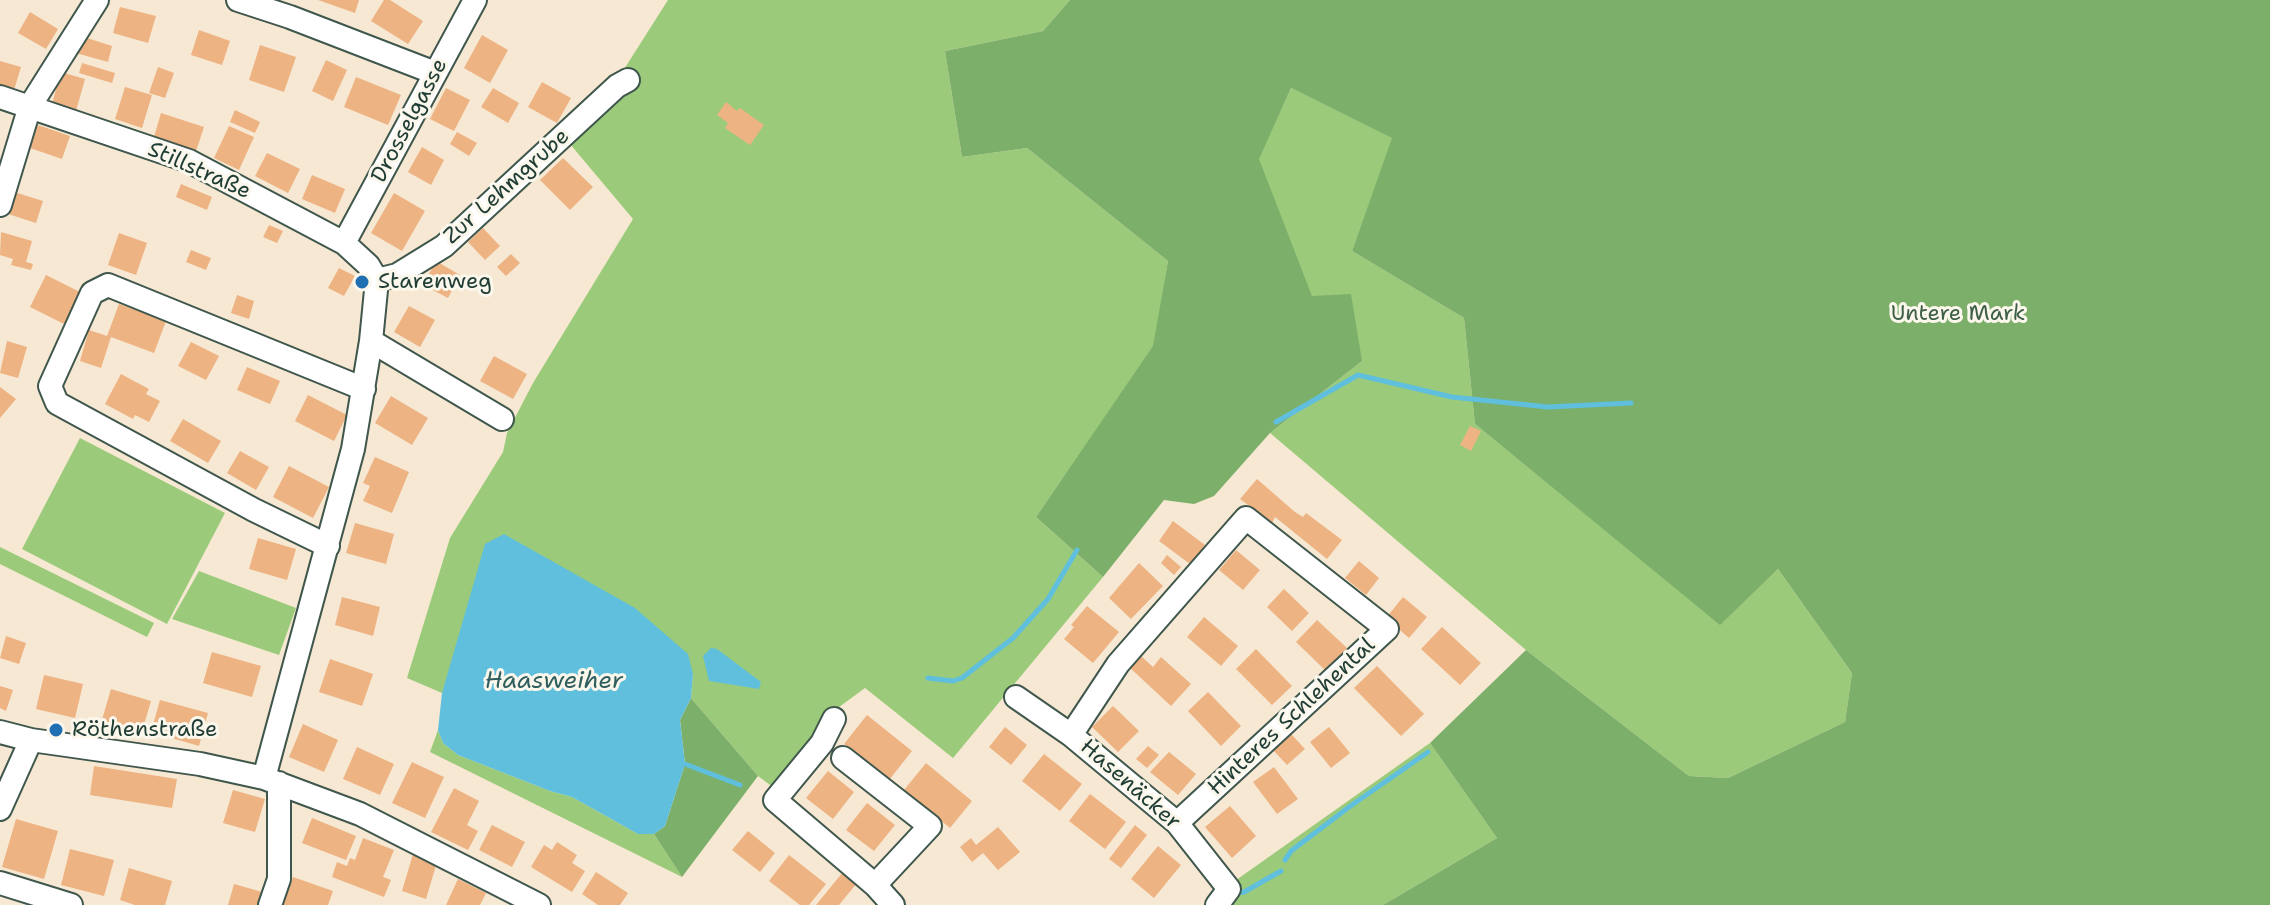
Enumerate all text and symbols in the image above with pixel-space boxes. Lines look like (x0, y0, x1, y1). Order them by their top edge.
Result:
street label: Drosselgasse (366, 54, 454, 188)
street label: Zur Lehmgrube (439, 124, 575, 250)
street label: Stillstraße (143, 137, 255, 205)
place label: Starenweg (378, 269, 492, 295)
marker: Starenweg (353, 273, 371, 291)
park label: Untere Mark (1891, 301, 2025, 327)
street label: Hinteres Schlehental (1203, 633, 1381, 801)
water label: Haasweiher (485, 668, 623, 696)
place label: Röthenstraße (72, 717, 218, 743)
marker: Röthenstraße (47, 721, 65, 739)
street label: Hasenäcker (1074, 734, 1186, 836)

